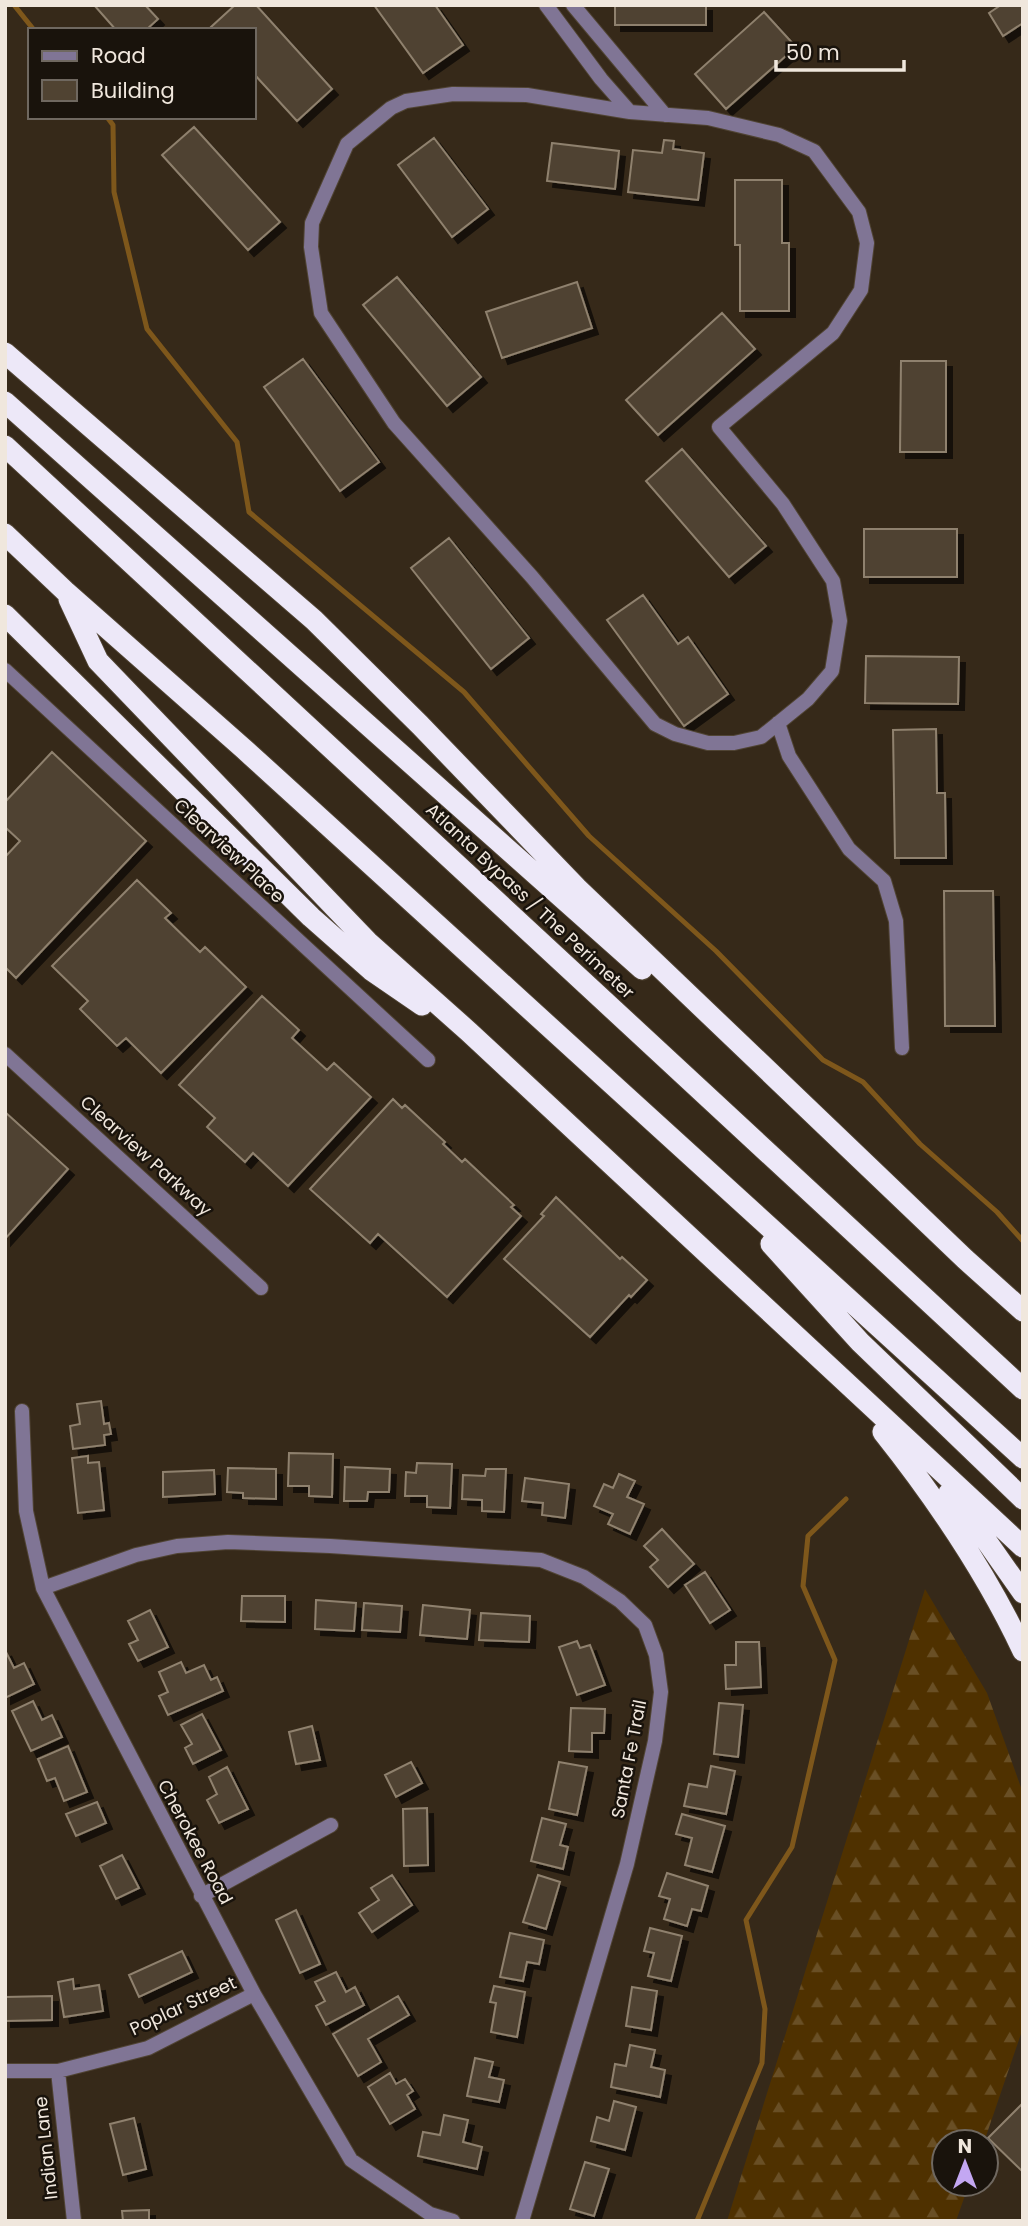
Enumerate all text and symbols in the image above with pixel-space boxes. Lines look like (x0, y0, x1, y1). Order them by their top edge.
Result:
legend (28, 28, 256, 119)
scale bar (776, 28, 904, 72)
text: 50 m (786, 38, 840, 67)
text: Road (91, 41, 146, 70)
text: Building (91, 76, 175, 105)
street label: Clearview Place (169, 793, 290, 908)
street label: Atlanta Bypass / The Perimeter (421, 797, 640, 1004)
street label: Clearview Parkway (75, 1090, 218, 1222)
street label: Santa Fe Trail (605, 1697, 652, 1820)
street label: Cherokee Road (152, 1775, 239, 1909)
street label: Poplar Street (125, 1970, 240, 2041)
street label: Indian Lane (28, 2095, 63, 2201)
north arrow (930, 2128, 1000, 2198)
text: N (958, 2133, 972, 2160)

